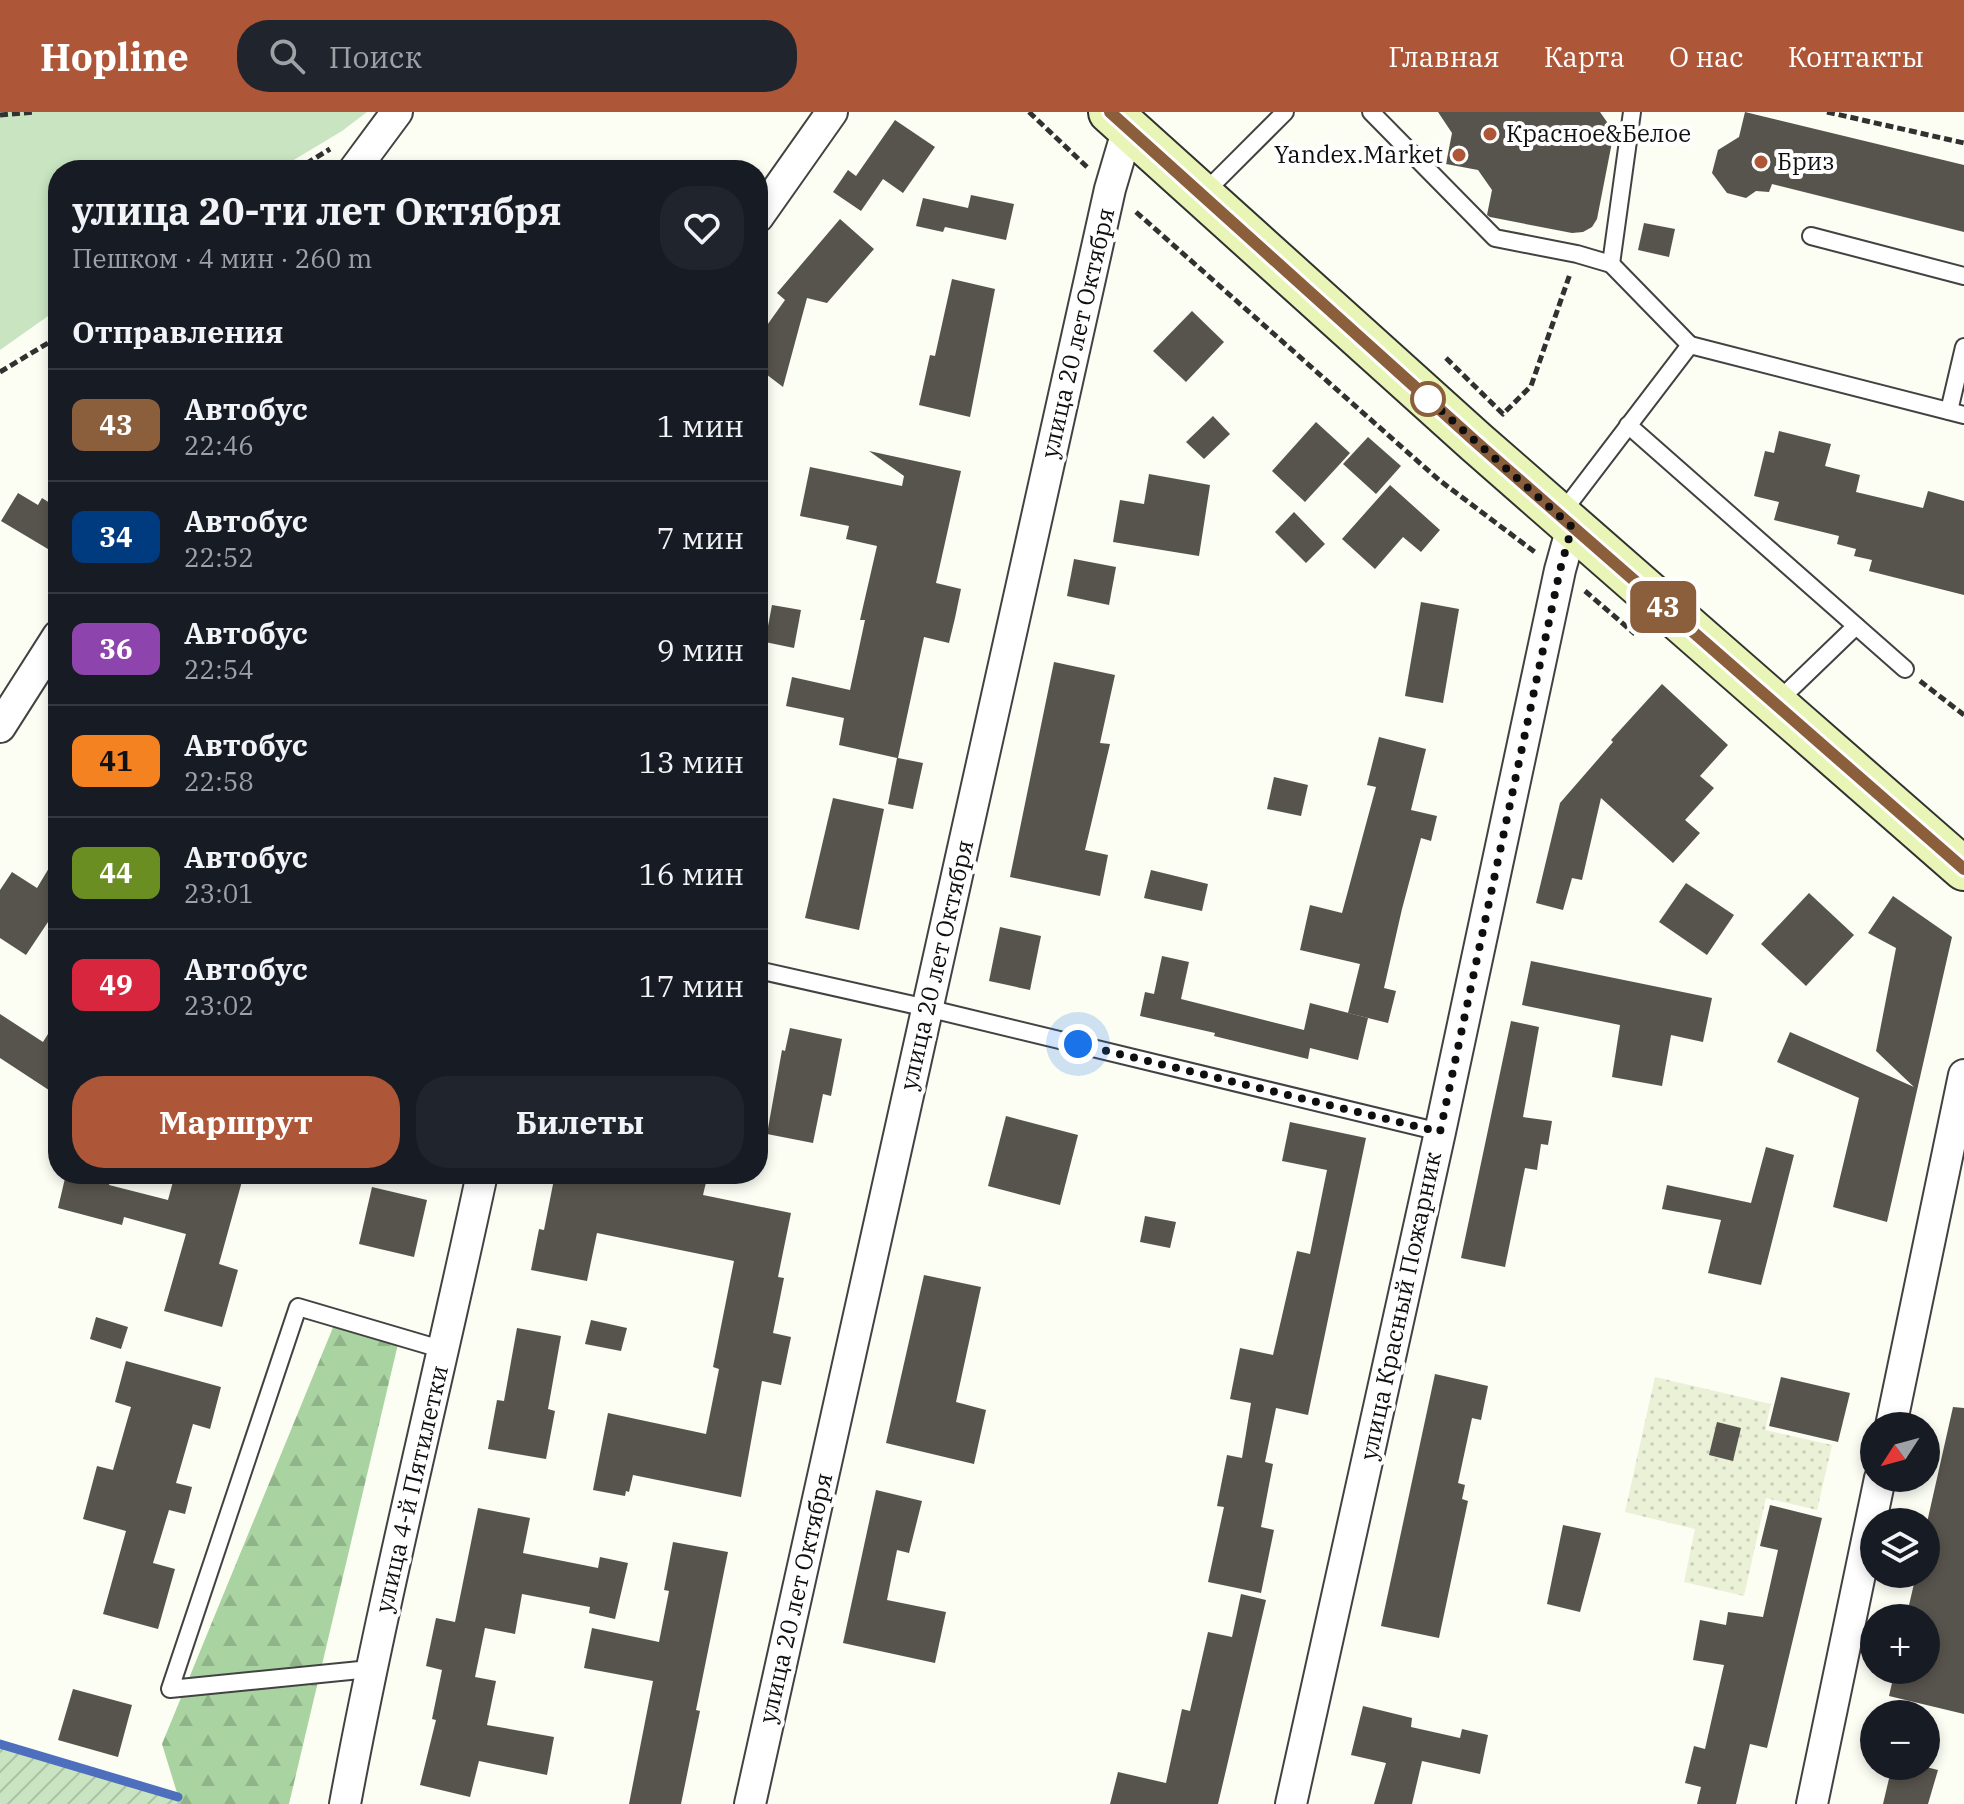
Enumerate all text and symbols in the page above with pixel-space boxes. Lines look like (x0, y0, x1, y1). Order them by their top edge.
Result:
search box (237, 20, 797, 92)
text: Hopline (40, 32, 189, 81)
icon: search (265, 34, 309, 78)
text: Поиск (329, 37, 422, 76)
text: Главная (1388, 38, 1500, 75)
text: Карта (1544, 38, 1625, 75)
text: О нас (1669, 38, 1744, 75)
text: Контакты (1788, 38, 1924, 75)
place label: Красное&Белое (1506, 117, 1691, 149)
marker: Красное&Белое (1481, 125, 1499, 143)
place label: Yandex.Market (1274, 138, 1443, 170)
place label: Бриз (1777, 145, 1834, 177)
marker: Yandex.Market (1450, 146, 1468, 164)
marker: Бриз (1752, 153, 1770, 171)
text: улица 20-ти лет Октября (72, 186, 562, 235)
button: heart (660, 186, 744, 270)
street label: улица 20 лет Октября (1033, 204, 1121, 461)
text: Пешком · 4 мин · 260 m (72, 241, 372, 275)
text: Отправления (72, 312, 283, 351)
unlabelled marker (1411, 382, 1445, 416)
text: Автобус (184, 389, 308, 428)
text: 43 (99, 406, 133, 443)
text: 1 мин (657, 406, 744, 445)
text: 22:46 (184, 428, 254, 462)
text: Автобус (184, 501, 308, 540)
text: 34 (99, 518, 133, 555)
text: 7 мин (657, 518, 744, 557)
text: 22:52 (184, 540, 254, 574)
line badge: 43 (1627, 581, 1699, 633)
text: 43 (1646, 588, 1680, 625)
text: Автобус (184, 613, 308, 652)
text: 36 (99, 630, 133, 667)
text: 9 мин (657, 630, 744, 669)
text: 22:54 (184, 652, 254, 686)
text: Автобус (184, 725, 308, 764)
text: 41 (99, 742, 133, 779)
text: 13 мин (639, 742, 744, 781)
text: 22:58 (184, 764, 254, 798)
street label: улица 20 лет Октября (892, 836, 980, 1093)
text: Автобус (184, 837, 308, 876)
text: 44 (99, 854, 133, 891)
text: 16 мин (639, 854, 744, 893)
text: 23:01 (184, 876, 254, 910)
text: Автобус (184, 949, 308, 988)
text: 49 (99, 966, 133, 1003)
text: 17 мин (639, 966, 744, 1005)
text: 23:02 (184, 988, 254, 1022)
your location (1058, 1024, 1098, 1064)
button: Маршрут (72, 1076, 400, 1168)
button: Билеты (416, 1076, 744, 1168)
street label: улица Красный Пожарник (1352, 1149, 1448, 1463)
street label: улица 4-й Пятилетки (367, 1362, 455, 1616)
north arrow (1860, 1412, 1940, 1492)
map controls (1860, 1412, 1940, 1780)
street label: улица 20 лет Октября (751, 1469, 839, 1726)
button: layers (1860, 1508, 1940, 1588)
button: + (1860, 1604, 1940, 1684)
button: − (1860, 1700, 1940, 1780)

